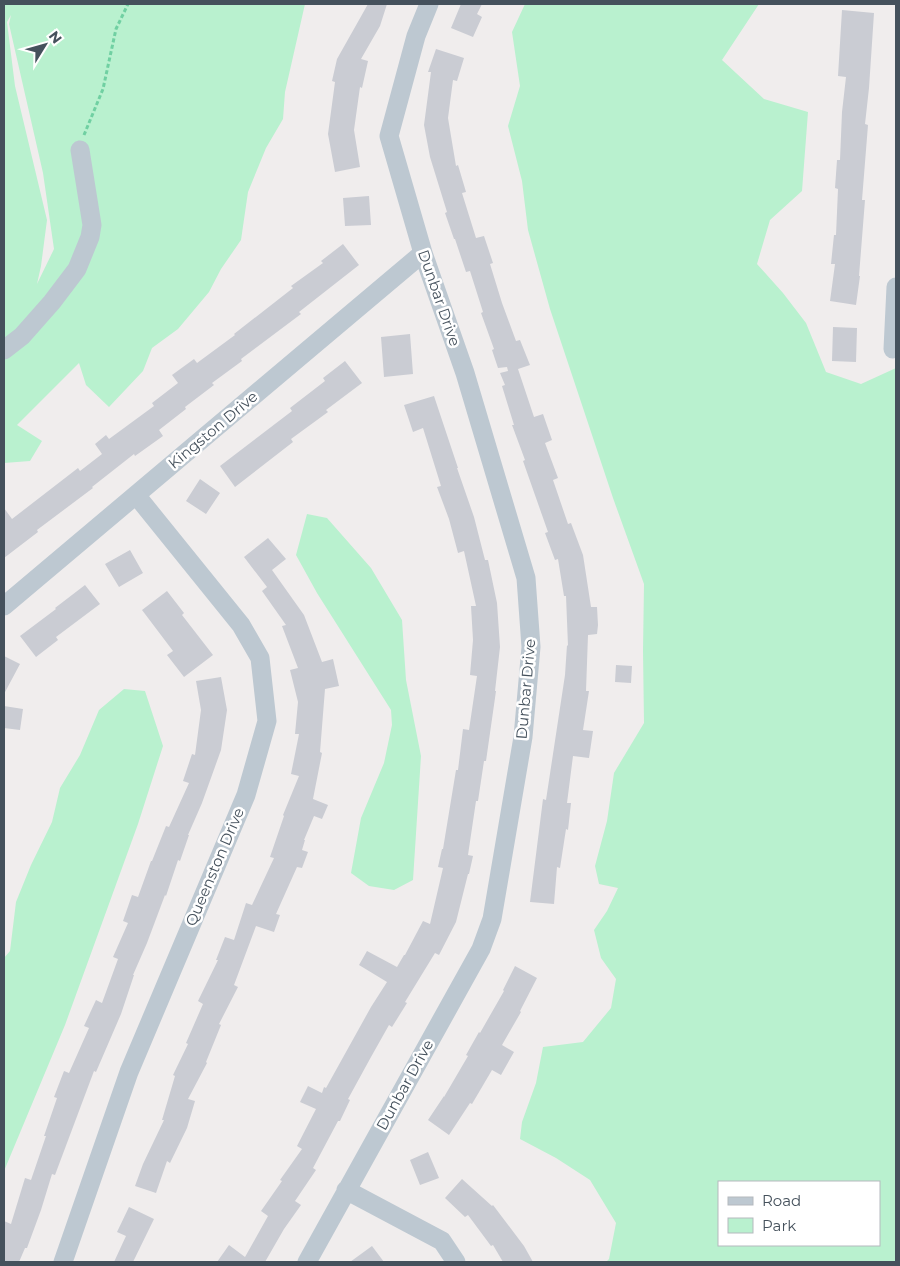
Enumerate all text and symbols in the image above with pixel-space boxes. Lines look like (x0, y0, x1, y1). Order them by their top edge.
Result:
north arrow (20, 20, 70, 70)
text: N (45, 27, 66, 47)
street label: Dunbar Drive (414, 247, 465, 349)
street label: Kingston Drive (164, 387, 261, 473)
street label: Dunbar Drive (512, 638, 539, 740)
street label: Queenston Drive (181, 805, 248, 929)
street label: Dunbar Drive (372, 1036, 437, 1133)
legend (718, 1181, 880, 1246)
text: Road (762, 1191, 801, 1210)
text: Park (762, 1216, 796, 1235)

